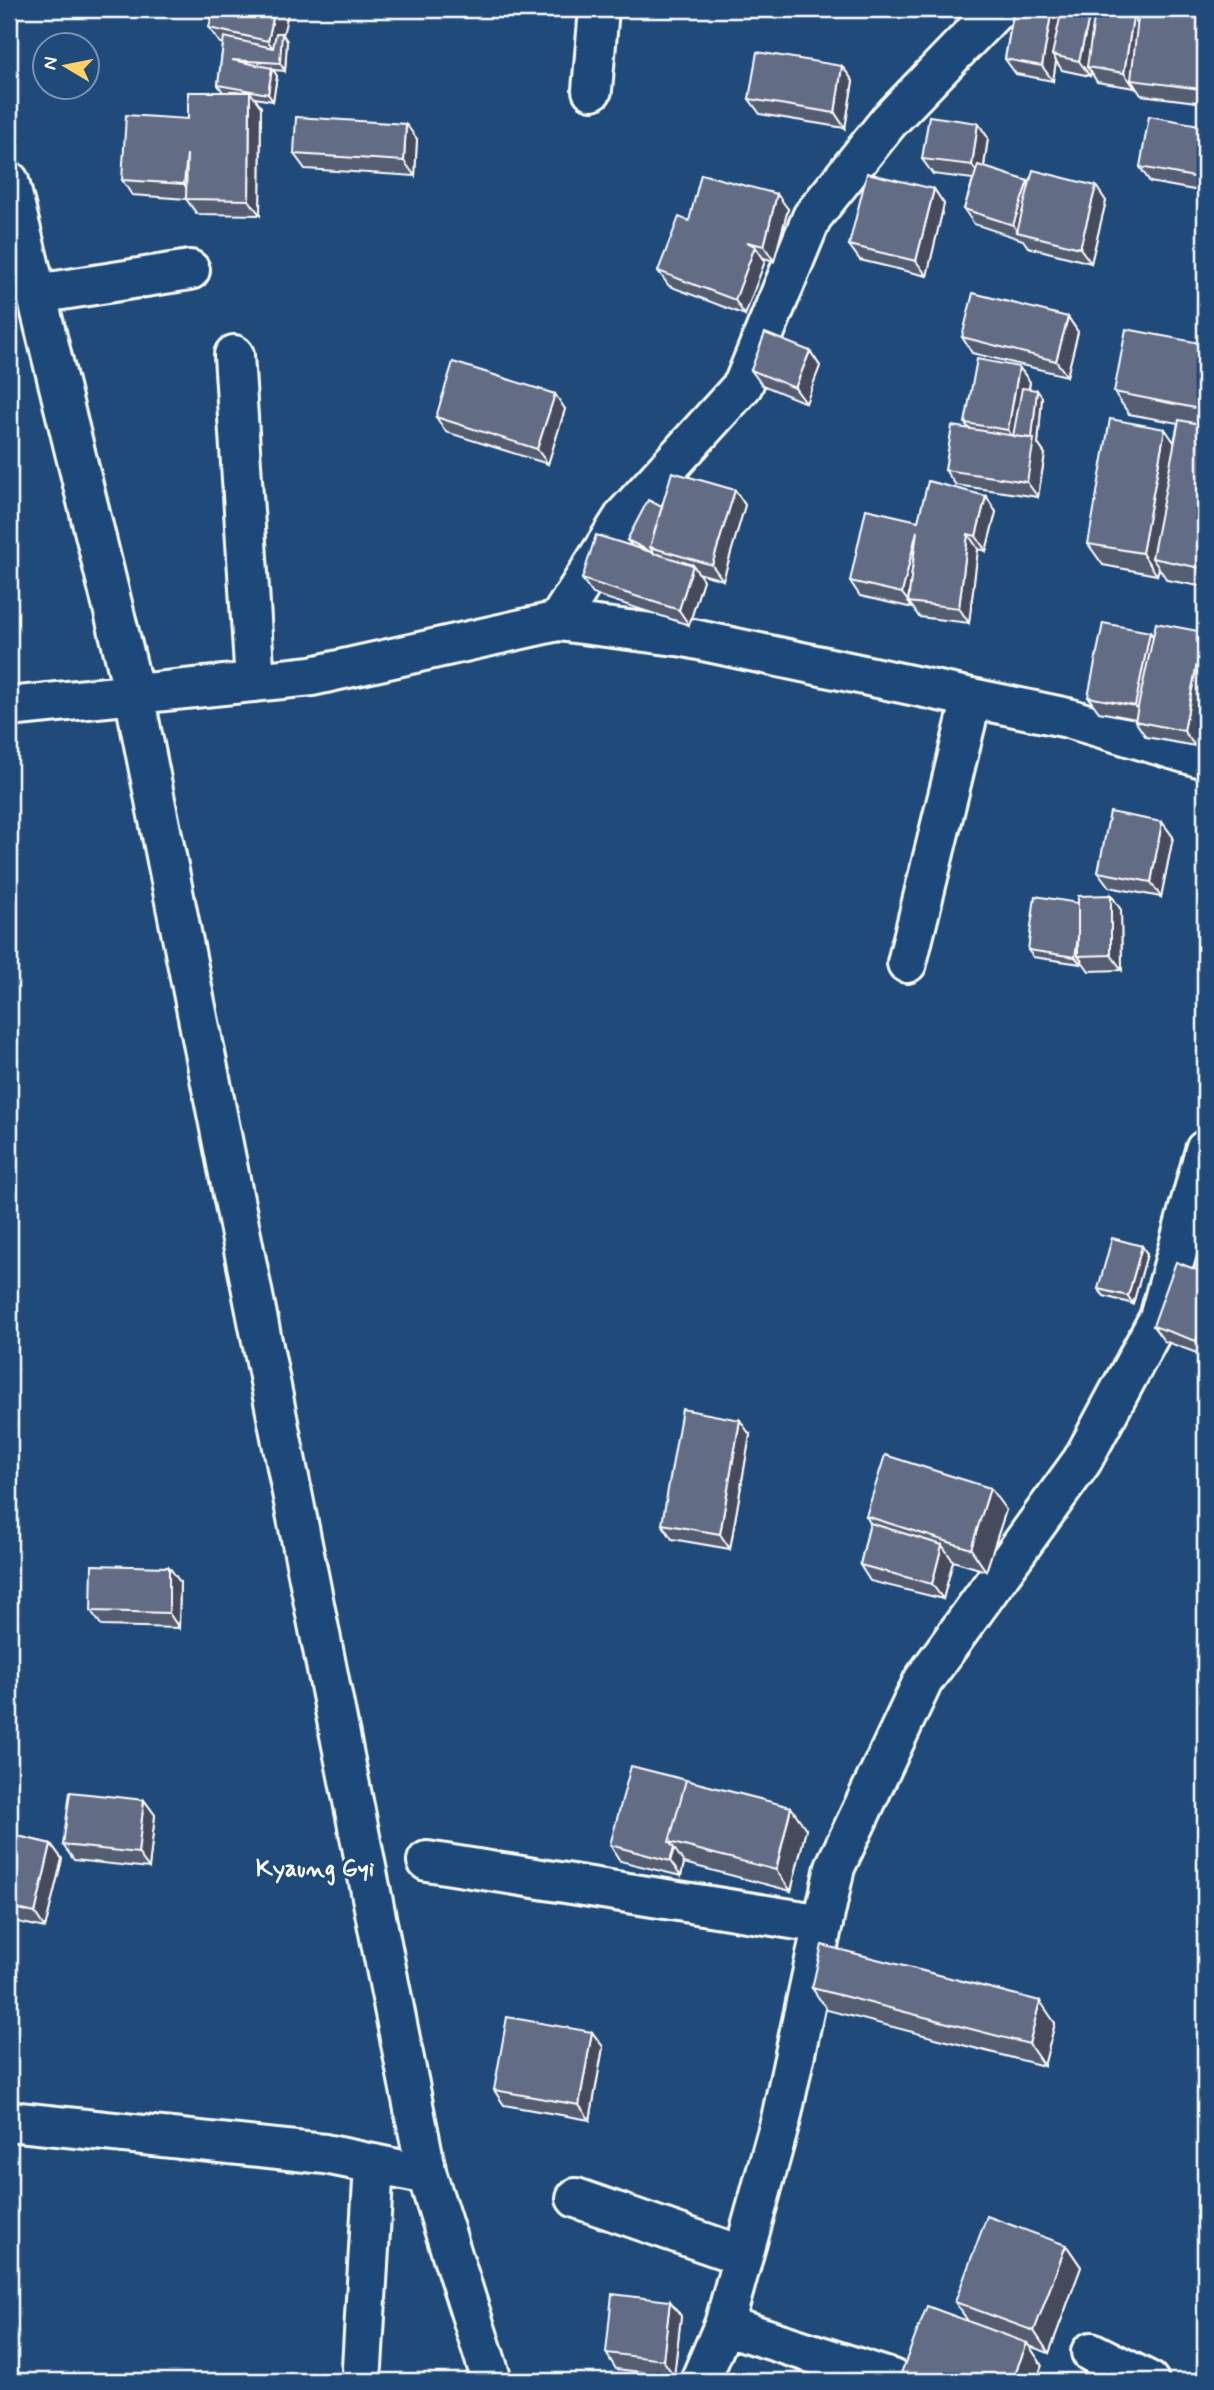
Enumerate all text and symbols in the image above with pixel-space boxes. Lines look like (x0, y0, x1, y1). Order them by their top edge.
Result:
north arrow (32, 32, 102, 102)
text: N (37, 55, 64, 72)
district label: Kyaung Gyi (256, 1854, 375, 1886)

